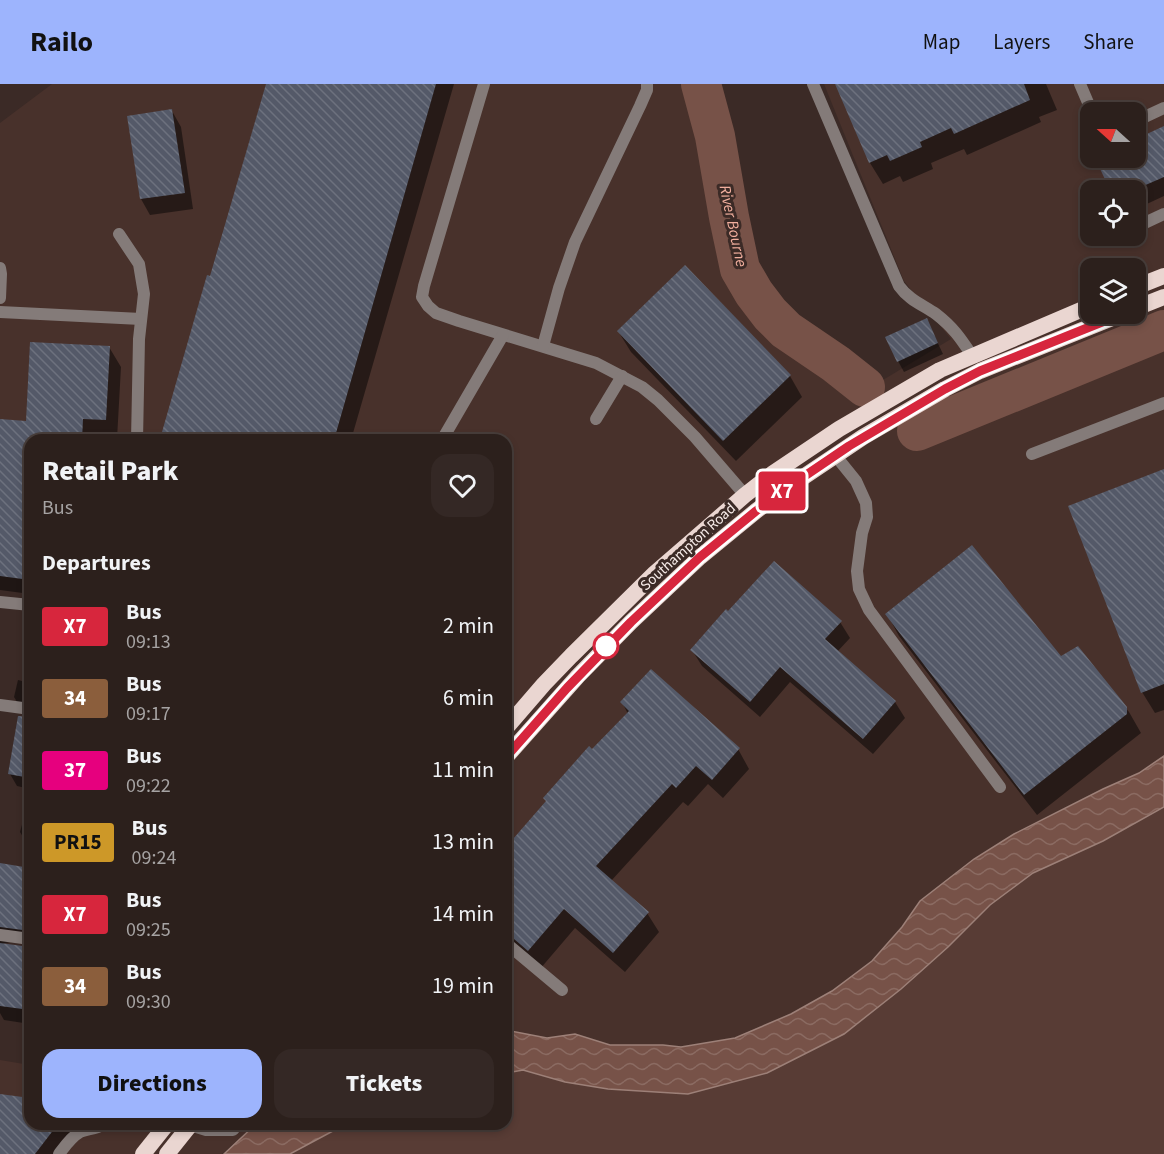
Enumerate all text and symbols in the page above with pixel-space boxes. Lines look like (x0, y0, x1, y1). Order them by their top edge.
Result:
text: Railo (30, 22, 93, 62)
text: Map (923, 27, 960, 57)
text: Layers (993, 27, 1050, 57)
text: Share (1083, 27, 1134, 57)
north arrow (1080, 102, 1146, 168)
map controls (1080, 102, 1146, 324)
button: locate (1080, 180, 1146, 246)
water label: River Bourne (714, 183, 752, 269)
button: layers (1080, 258, 1146, 324)
text: Retail Park (42, 451, 178, 491)
button: heart (431, 454, 494, 517)
line badge: X7 (755, 472, 809, 510)
text: X7 (771, 476, 794, 506)
text: Bus (42, 494, 73, 522)
street label: Southampton Road (636, 498, 740, 596)
text: Departures (42, 547, 151, 579)
text: Bus (126, 596, 162, 628)
text: 2 min (443, 610, 494, 642)
text: X7 (64, 611, 87, 641)
text: 09:13 (126, 628, 171, 656)
unlabelled marker (593, 633, 619, 659)
text: Bus (126, 668, 162, 700)
text: 6 min (443, 682, 494, 714)
text: 34 (64, 683, 86, 713)
text: 09:17 (126, 700, 171, 728)
text: Bus (126, 740, 162, 772)
text: 11 min (432, 754, 494, 786)
text: 37 (64, 755, 86, 785)
text: 09:22 (126, 772, 171, 800)
text: Bus (132, 812, 167, 844)
text: 13 min (432, 826, 494, 858)
text: PR15 (54, 827, 102, 857)
text: 09:24 (132, 844, 176, 872)
text: Bus (126, 884, 162, 916)
text: 14 min (432, 898, 494, 930)
text: X7 (64, 899, 87, 929)
text: 09:25 (126, 916, 171, 944)
text: Bus (126, 956, 162, 988)
text: 19 min (432, 970, 494, 1002)
text: 34 (64, 971, 86, 1001)
text: 09:30 (126, 988, 171, 1016)
button: Directions (42, 1049, 262, 1118)
button: Tickets (274, 1049, 494, 1118)

